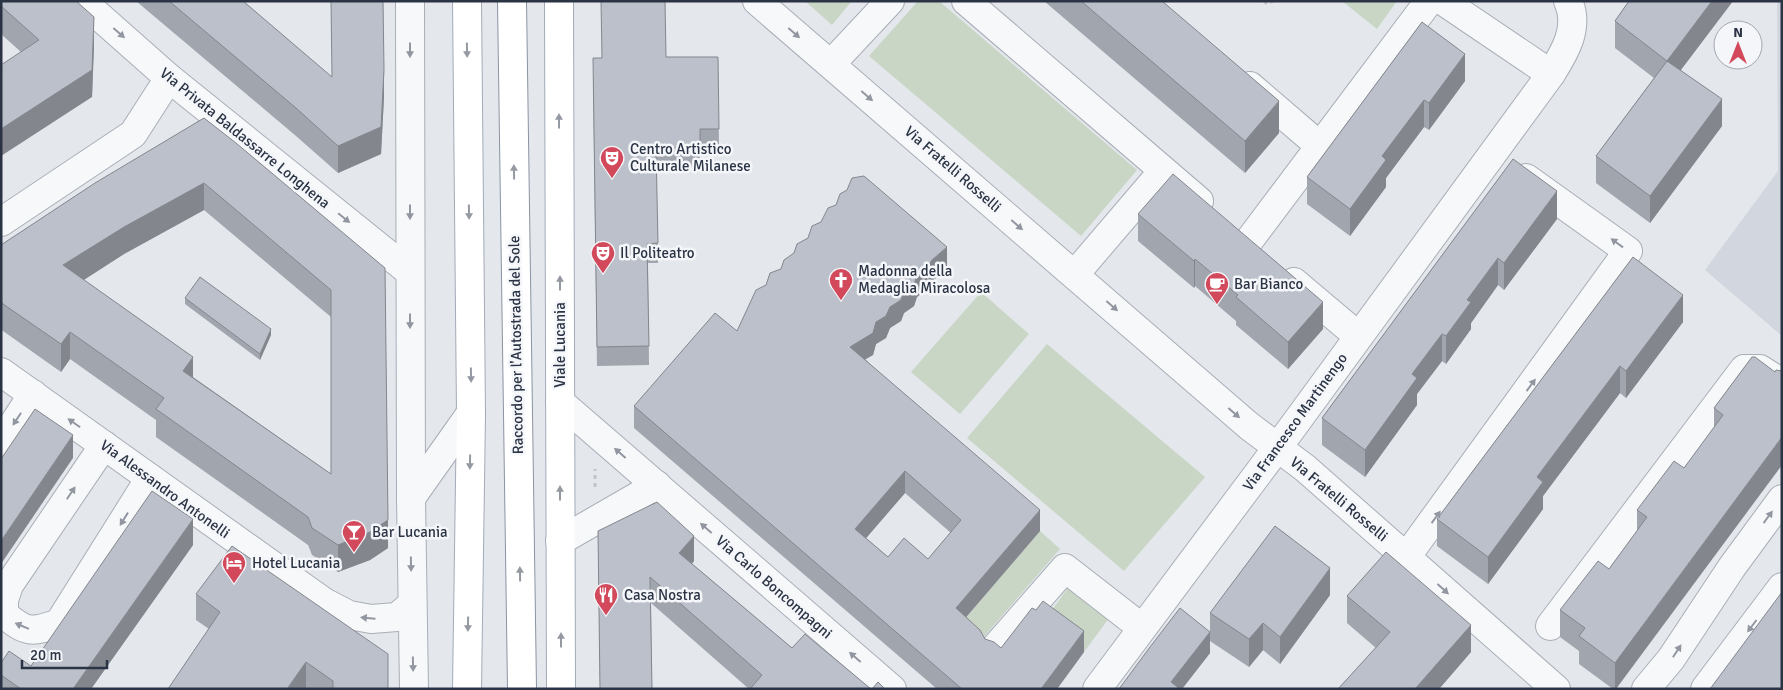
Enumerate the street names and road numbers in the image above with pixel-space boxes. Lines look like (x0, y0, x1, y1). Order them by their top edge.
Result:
street label: Via Privata Baldassarre Longhena (156, 64, 334, 212)
street label: Via Fratelli Rosselli (901, 122, 1005, 216)
street label: Raccordo per l'Autostrada del Sole (505, 235, 527, 455)
street label: Viale Lucania (551, 302, 569, 388)
street label: Via Francesco Martinengo (1239, 349, 1351, 494)
street label: Via Alessandro Antonelli (97, 436, 233, 542)
street label: Via Fratelli Rosselli (1286, 453, 1392, 545)
street label: Via Carlo Boncompagni (712, 532, 836, 642)

